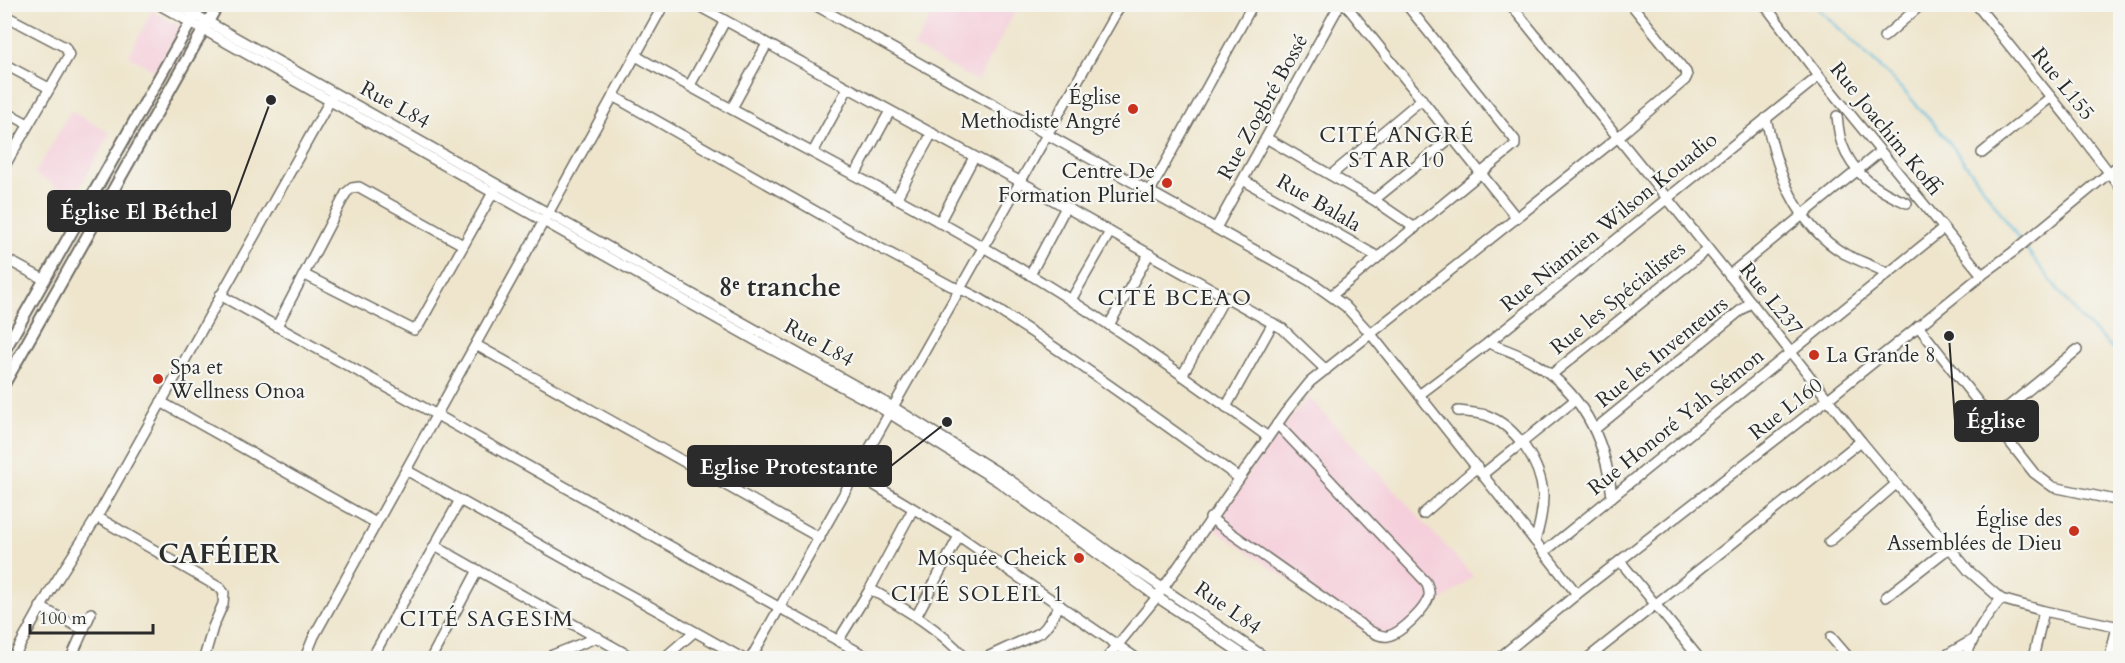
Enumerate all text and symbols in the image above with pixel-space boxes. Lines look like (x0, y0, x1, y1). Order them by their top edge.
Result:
street label: Rue Zogbré Bossé (1211, 29, 1315, 185)
street label: Rue L155 (2025, 41, 2101, 127)
street label: Rue Joachim Koffi (1823, 56, 1949, 202)
street label: Rue L84 (355, 74, 435, 136)
place label: Église Methodiste Angré (960, 83, 1121, 136)
marker: Église Methodiste Angré (1126, 102, 1140, 116)
district label: CITÉ ANGRÉ STAR 10 (1319, 120, 1475, 175)
street label: Rue Niamien Wilson Kouadio (1494, 125, 1724, 319)
place label: Centre De Formation Pluriel (998, 157, 1155, 210)
street label: Rue Balala (1271, 167, 1367, 239)
marker: Centre De Formation Pluriel (1160, 176, 1174, 190)
callout: Église El Béthel (48, 191, 230, 231)
text: Église El Béthel (60, 197, 218, 227)
street label: Rue les Spécialistes (1544, 234, 1692, 362)
street label: Rue L237 (1733, 256, 1810, 342)
district label: 8ᵉ tranche (719, 269, 841, 306)
district label: CITÉ BCEAO (1098, 283, 1252, 313)
street label: Rue les Inventeurs (1590, 290, 1734, 414)
street label: Rue L84 (779, 312, 859, 374)
place label: La Grande 8 (1826, 341, 1936, 370)
street label: Rue Honoré Yah Sémon (1582, 342, 1770, 502)
marker: La Grande 8 (1807, 348, 1821, 362)
place label: Spa et Wellness Onoa (169, 353, 305, 406)
street label: Rue L160 (1743, 371, 1829, 447)
marker: Spa et Wellness Onoa (151, 372, 165, 386)
callout: Église (1955, 401, 2038, 441)
text: Église (1966, 406, 2026, 436)
callout: Eglise Protestante (688, 446, 891, 486)
text: Eglise Protestante (700, 452, 878, 482)
place label: Église des Assemblées de Dieu (1887, 505, 2062, 558)
marker: Église des Assemblées de Dieu (2067, 524, 2081, 538)
district label: CAFÉIER (158, 536, 280, 573)
place label: Mosquée Cheick (918, 544, 1068, 573)
marker: Mosquée Cheick (1072, 551, 1086, 565)
street label: Rue L84 (1189, 574, 1267, 642)
district label: CITÉ SOLEIL 1 (891, 579, 1065, 609)
scale bar (30, 597, 153, 635)
district label: CITÉ SAGESIM (400, 604, 574, 634)
text: 100 m (39, 606, 87, 631)

